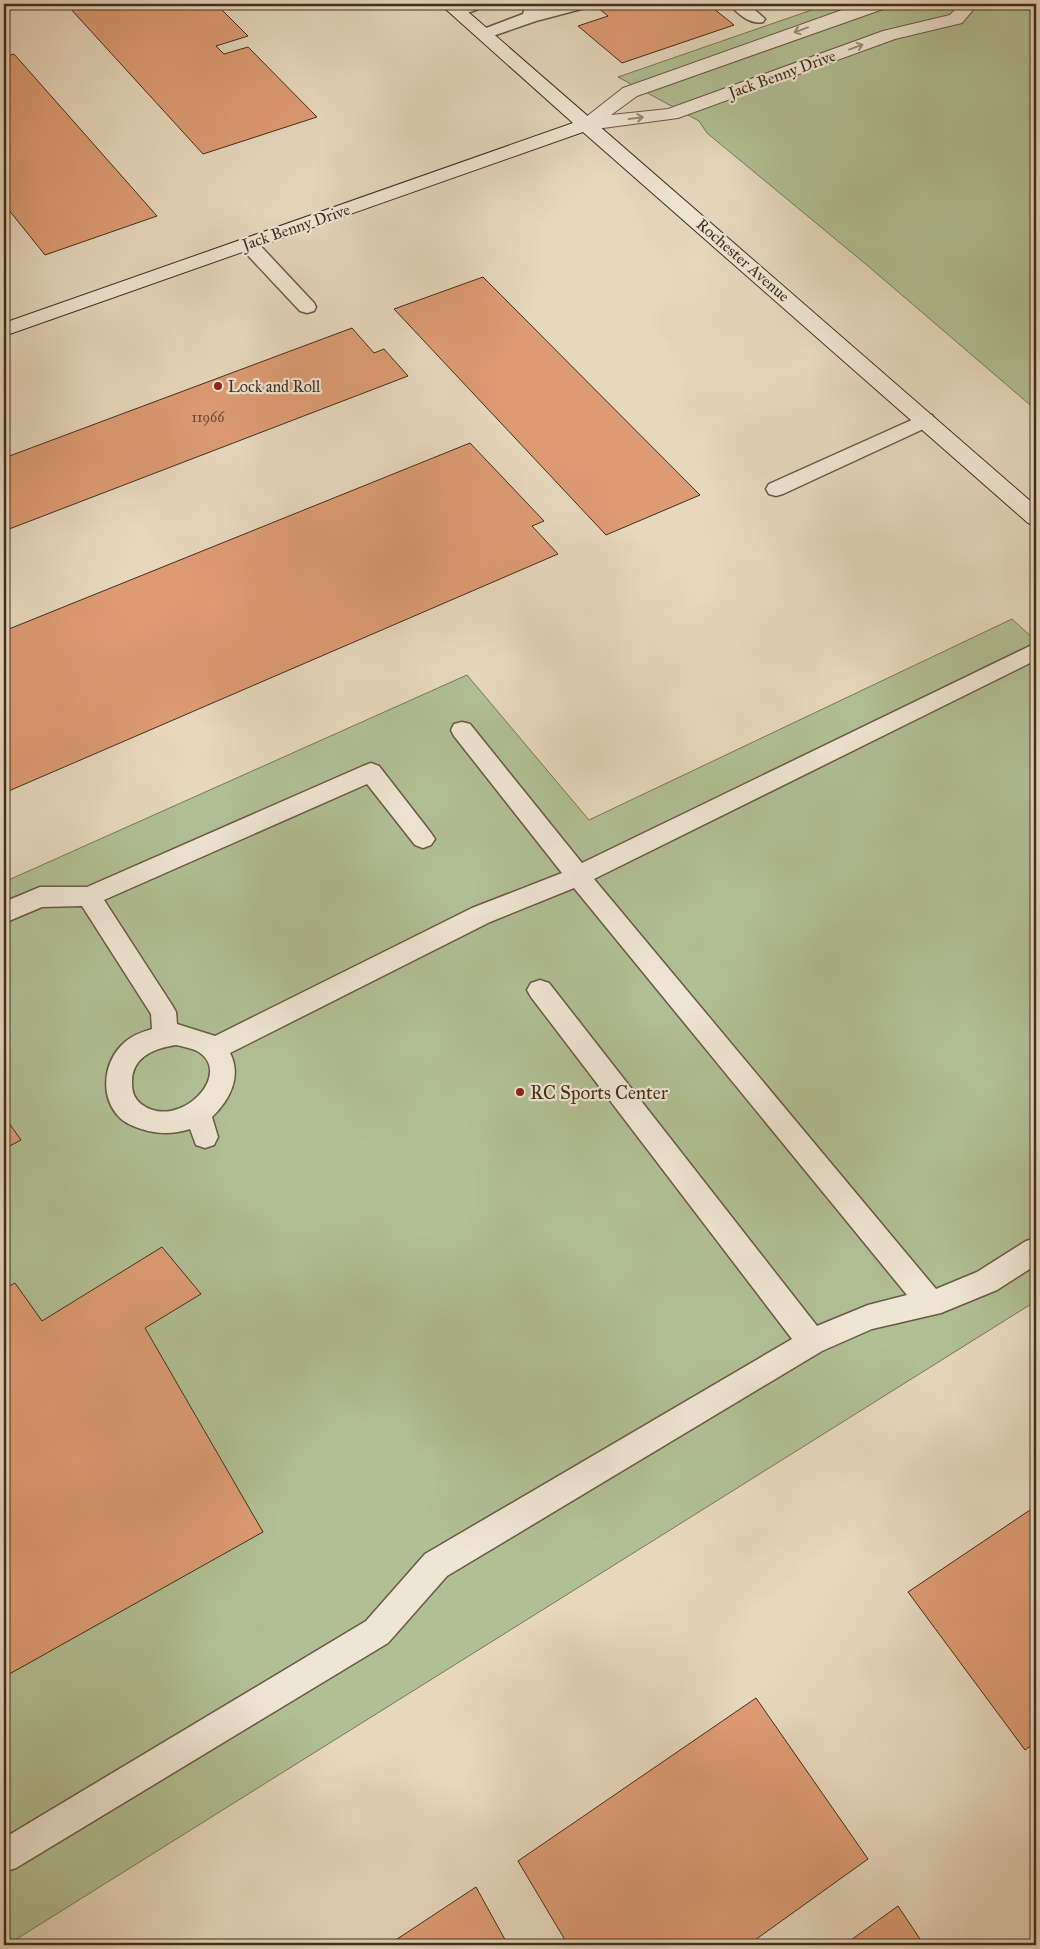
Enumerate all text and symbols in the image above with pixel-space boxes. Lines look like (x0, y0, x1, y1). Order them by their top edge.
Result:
one-way arrow (794, 26, 809, 35)
one-way arrow (848, 42, 864, 51)
street label: Jack Benny Drive (724, 46, 839, 104)
one-way arrow (627, 113, 643, 123)
street label: Jack Benny Drive (238, 200, 353, 256)
street label: Rochester Avenue (693, 214, 794, 306)
place label: Lock and Roll (228, 377, 321, 396)
marker: Lock and Roll (212, 380, 224, 392)
house number: 11966 (192, 409, 225, 426)
place label: RC Sports Center (530, 1081, 669, 1104)
marker: RC Sports Center (514, 1086, 526, 1098)

